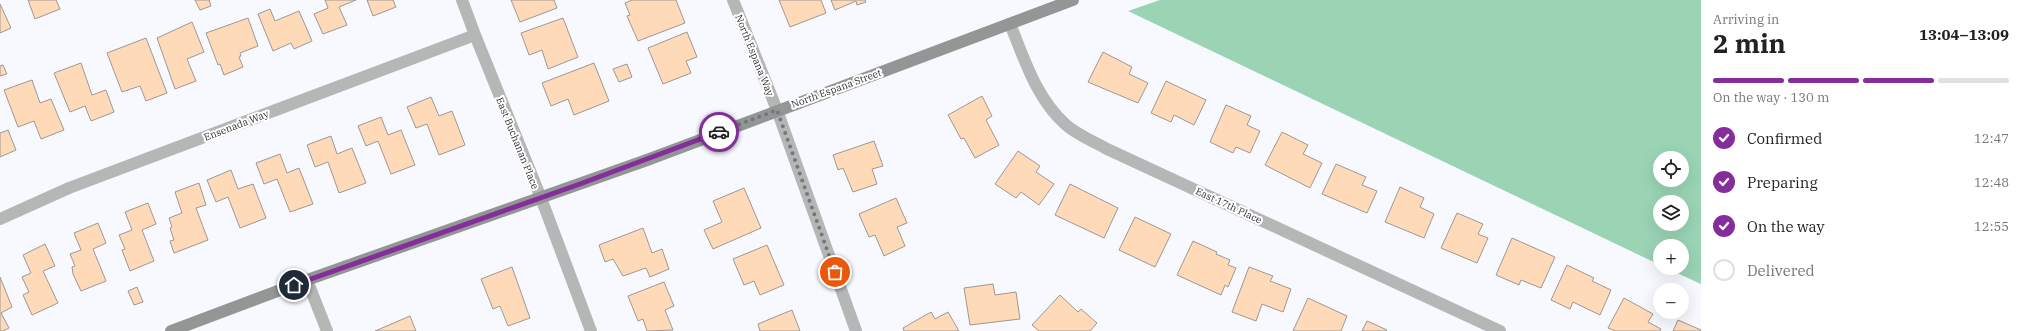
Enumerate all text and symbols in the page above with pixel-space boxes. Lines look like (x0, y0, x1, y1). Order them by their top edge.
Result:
text: Arriving in (1713, 11, 1779, 28)
street label: North Espana Way (732, 12, 777, 99)
text: 13:04–13:09 (1919, 25, 2009, 44)
text: 2 min (1713, 26, 1786, 60)
street label: North Espana Street (789, 66, 884, 111)
text: On the way · 130 m (1713, 89, 1829, 106)
street label: East Buchanan Place (493, 95, 542, 191)
street label: Ensenada Way (202, 107, 271, 144)
courier (699, 112, 739, 152)
icon: car (708, 121, 730, 143)
icon: check (1713, 127, 1735, 149)
text: Confirmed (1747, 129, 1822, 148)
text: 12:47 (1974, 130, 2009, 147)
map controls (1653, 151, 1689, 319)
button: locate (1653, 151, 1689, 187)
icon: check (1713, 171, 1735, 193)
text: Preparing (1747, 173, 1818, 192)
text: 12:48 (1974, 174, 2009, 191)
street label: East 17th Place (1194, 184, 1264, 227)
button: layers (1653, 195, 1689, 231)
icon: check (1713, 215, 1735, 237)
text: On the way (1747, 217, 1825, 236)
text: 12:55 (1974, 218, 2009, 235)
button: + (1653, 239, 1689, 275)
pin (818, 255, 852, 289)
icon: bag (824, 261, 846, 283)
text: Delivered (1747, 261, 1815, 280)
pin (277, 268, 311, 302)
icon: home (283, 274, 305, 296)
button: − (1653, 283, 1689, 319)

